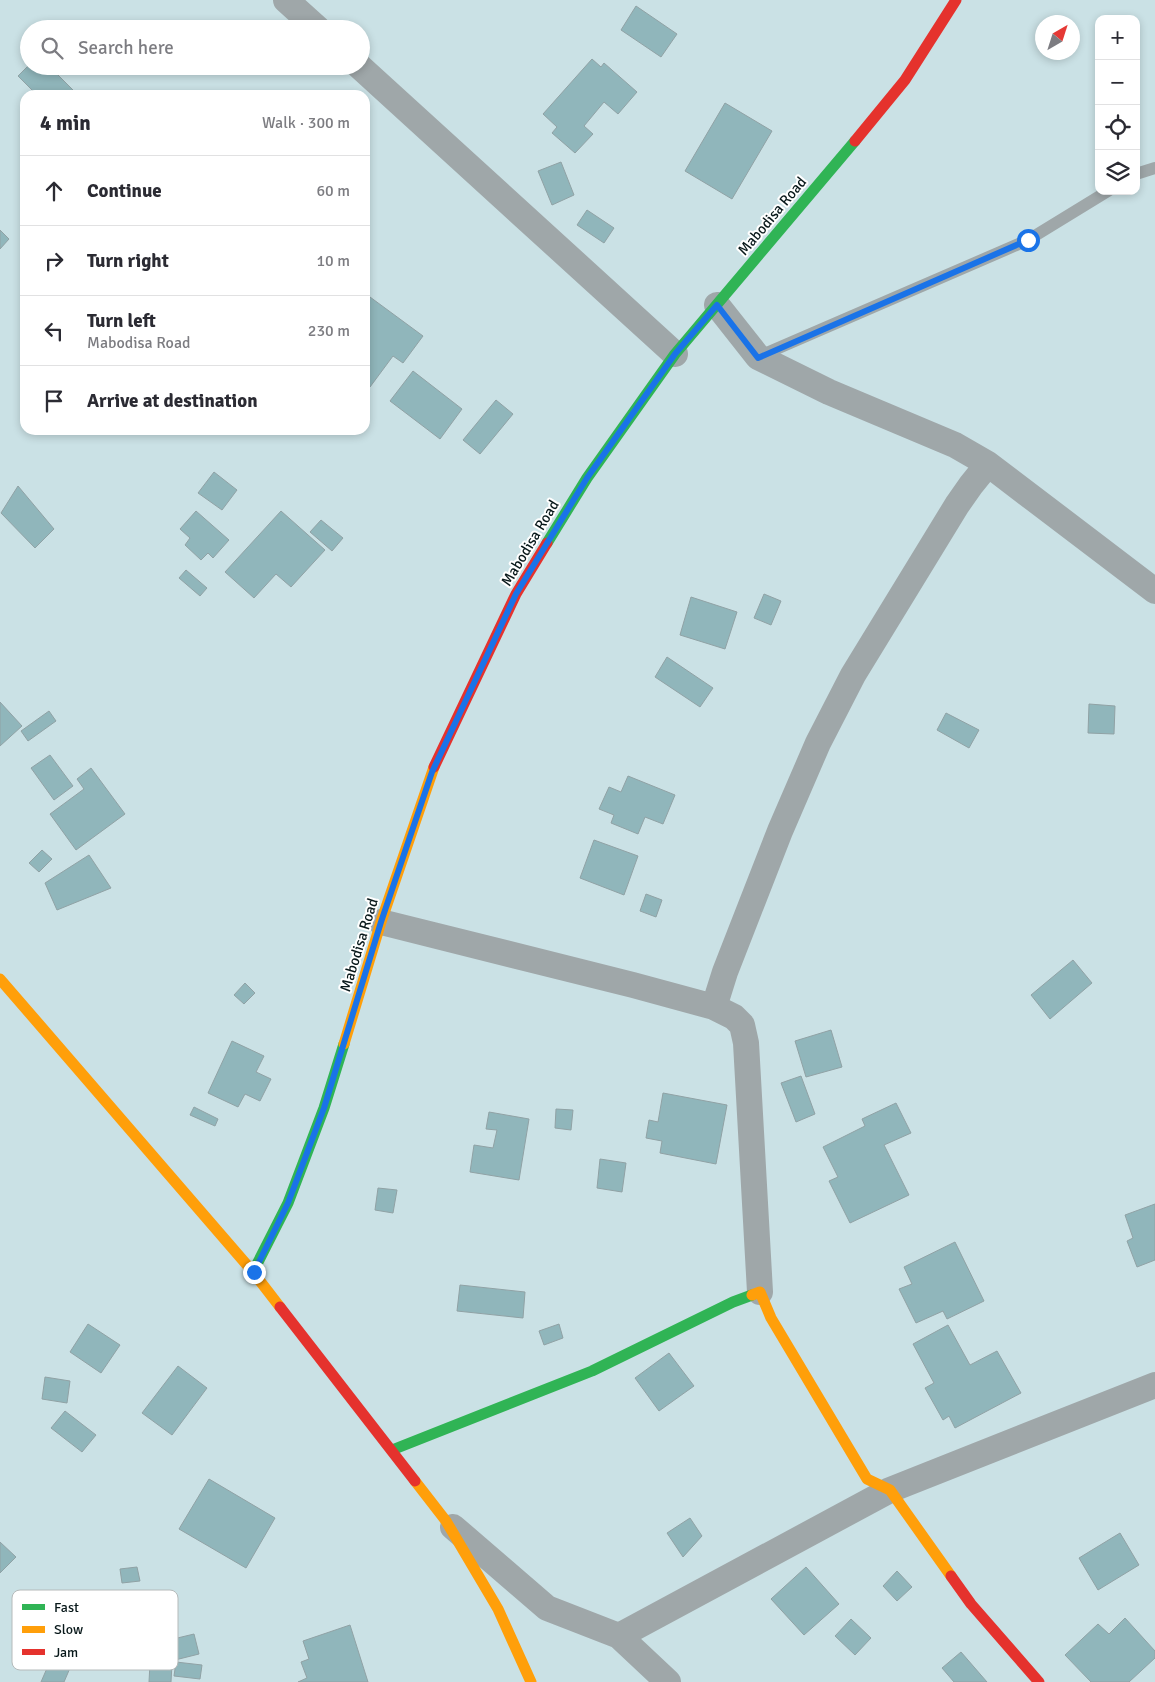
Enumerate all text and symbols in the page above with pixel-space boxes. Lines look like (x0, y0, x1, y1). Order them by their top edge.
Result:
north arrow (1035, 15, 1080, 60)
map controls (1095, 15, 1140, 195)
button: + (1095, 15, 1140, 60)
search box (20, 20, 370, 75)
icon: search (38, 34, 66, 62)
text: Search here (78, 36, 174, 60)
button: − (1095, 60, 1140, 105)
button: locate (1095, 105, 1140, 150)
text: 4 min (40, 110, 91, 136)
text: Walk · 300 m (262, 113, 350, 133)
button: layers (1095, 150, 1140, 195)
street label: Mabodisa Road (734, 173, 810, 259)
icon: ahead (40, 177, 68, 205)
text: Continue (87, 179, 162, 203)
text: 60 m (316, 181, 350, 201)
route start (1017, 229, 1040, 252)
icon: right (40, 247, 68, 275)
text: Turn right (87, 249, 169, 273)
text: 10 m (316, 251, 350, 271)
text: Turn left (87, 309, 156, 333)
icon: left (40, 317, 68, 345)
text: 230 m (308, 321, 350, 341)
text: Mabodisa Road (87, 333, 190, 353)
icon: arrive (40, 387, 68, 415)
text: Arrive at destination (87, 389, 258, 413)
street label: Mabodisa Road (497, 497, 563, 589)
street label: Mabodisa Road (336, 896, 382, 994)
route end (243, 1261, 266, 1284)
legend (12, 1590, 178, 1670)
text: Fast (54, 1599, 79, 1616)
text: Slow (54, 1621, 83, 1638)
text: Jam (54, 1644, 78, 1661)

